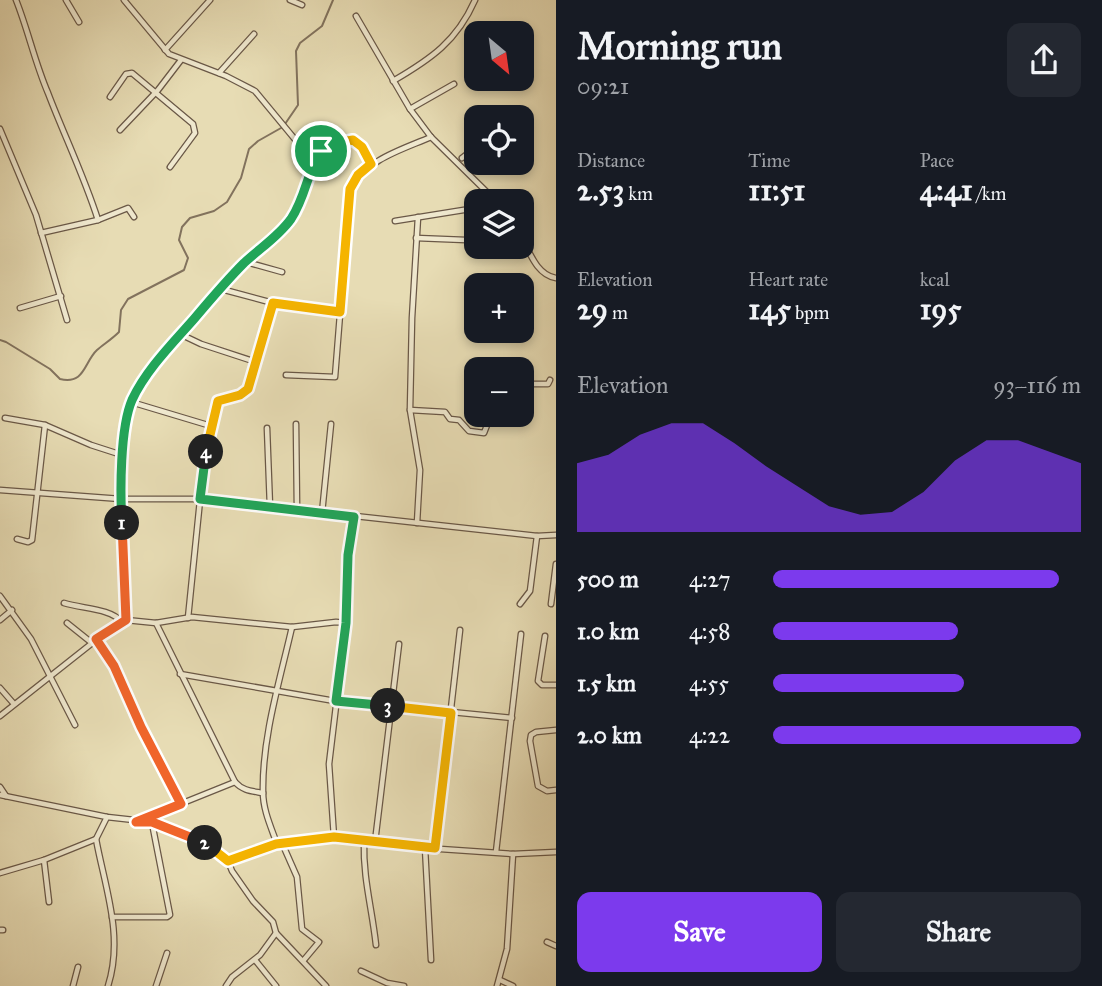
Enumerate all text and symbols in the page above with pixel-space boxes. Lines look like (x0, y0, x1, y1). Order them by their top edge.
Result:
north arrow (464, 21, 534, 91)
map controls (464, 21, 534, 427)
text: Morning run (577, 23, 782, 69)
button: share (1007, 23, 1081, 97)
text: 09:21 (577, 72, 629, 100)
button: locate (464, 105, 534, 175)
pin (291, 121, 351, 181)
icon: arrive (302, 132, 340, 170)
text: Distance (577, 149, 645, 172)
text: Time (748, 149, 790, 172)
text: Pace (920, 149, 954, 172)
text: 2.53 (577, 172, 624, 208)
text: 11:51 (748, 172, 805, 208)
text: 4:41 (920, 172, 973, 208)
text: km (624, 182, 653, 205)
text: /km (973, 182, 1007, 205)
button: layers (464, 189, 534, 259)
text: Elevation (577, 268, 652, 291)
text: Heart rate (748, 268, 828, 291)
text: kcal (920, 268, 950, 291)
button: + (464, 273, 534, 343)
text: 29 (577, 291, 608, 327)
text: 145 (748, 291, 791, 327)
text: 195 (920, 291, 961, 327)
text: m (608, 301, 628, 324)
text: bpm (791, 301, 830, 324)
button: − (464, 357, 534, 427)
text: Elevation (577, 371, 668, 399)
text: 93–116 m (993, 371, 1081, 399)
pin: 4 (188, 434, 224, 470)
text: 4 (200, 440, 211, 463)
pin: 1 (104, 505, 140, 540)
text: 1 (118, 511, 125, 534)
text: 500 m (577, 565, 639, 593)
text: 4:27 (689, 565, 731, 593)
text: 1.0 km (577, 617, 639, 645)
text: 4:58 (689, 617, 731, 645)
text: 1.5 km (577, 669, 636, 697)
text: 4:55 (689, 669, 729, 697)
pin: 3 (370, 688, 406, 724)
text: 3 (384, 694, 391, 717)
text: 2.0 km (577, 721, 642, 749)
text: 4:22 (689, 721, 730, 749)
pin: 2 (188, 826, 222, 860)
text: 2 (200, 831, 209, 854)
button: Save (577, 892, 822, 972)
button: Share (836, 892, 1081, 972)

